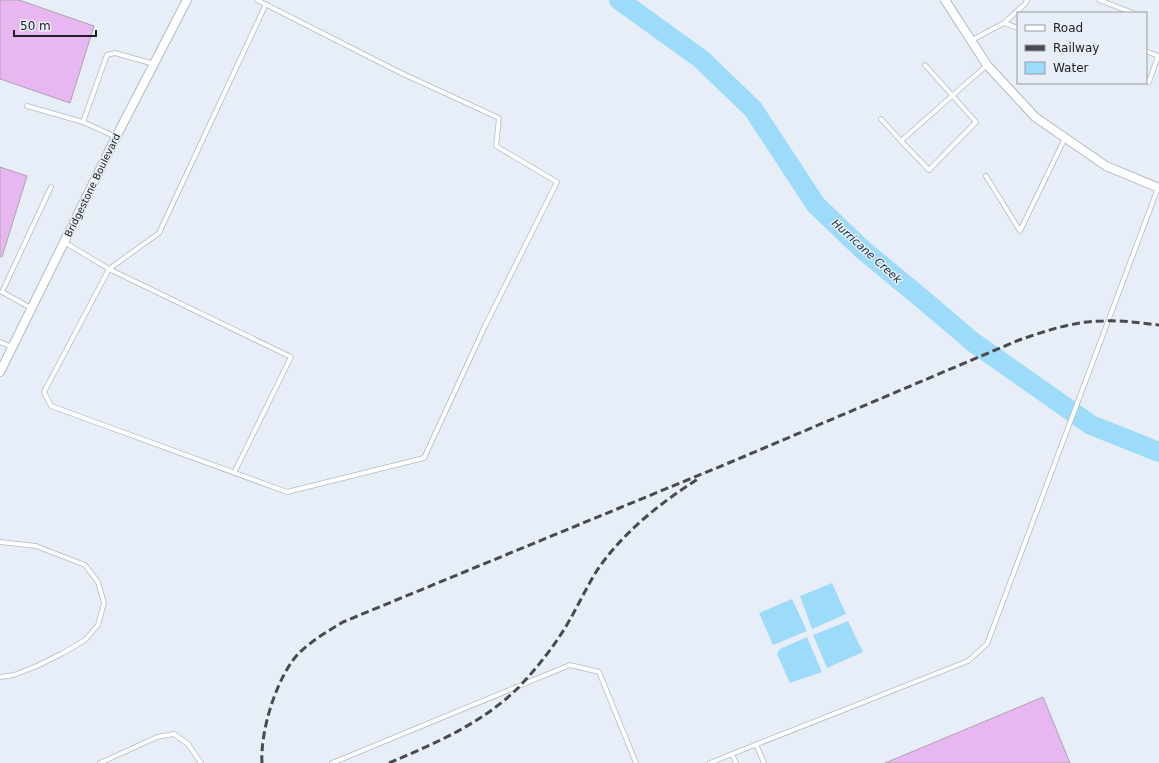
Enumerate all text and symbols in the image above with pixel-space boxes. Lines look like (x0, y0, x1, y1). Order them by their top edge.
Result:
scale bar (14, 12, 96, 38)
legend (1017, 12, 1147, 84)
text: 50 m (20, 19, 51, 33)
text: Road (1053, 21, 1083, 35)
text: Railway (1053, 41, 1099, 55)
text: Water (1053, 61, 1089, 75)
street label: Bridgestone Boulevard (62, 132, 122, 239)
water label: Hurricane Creek (829, 217, 905, 287)

